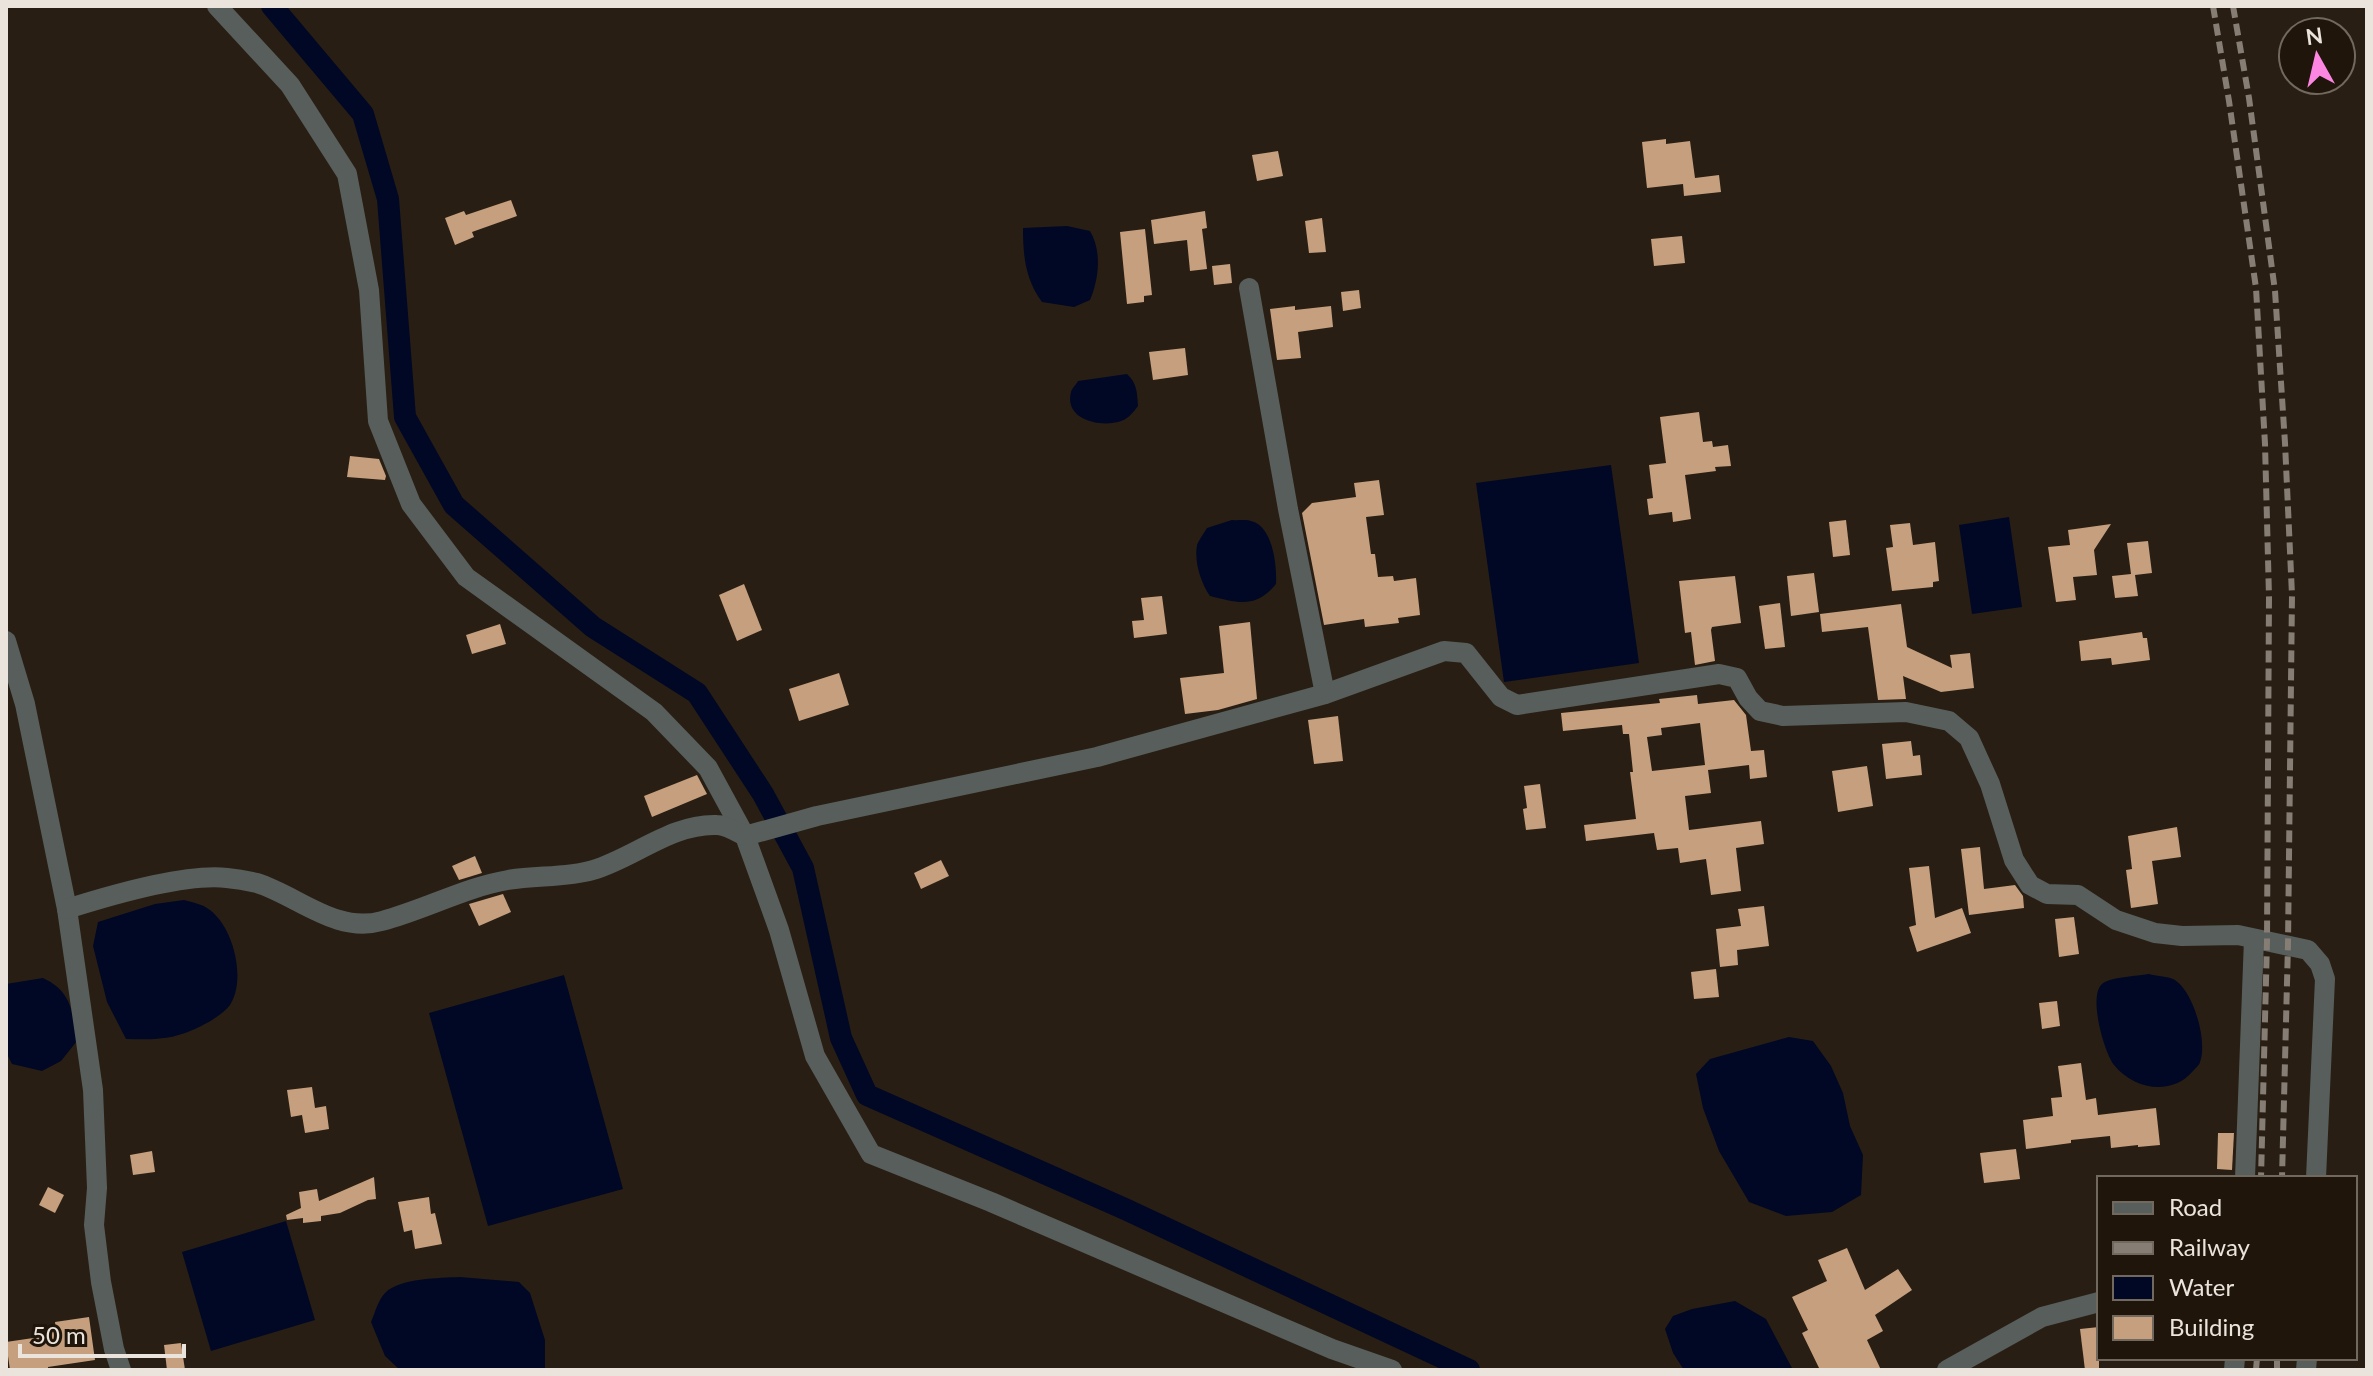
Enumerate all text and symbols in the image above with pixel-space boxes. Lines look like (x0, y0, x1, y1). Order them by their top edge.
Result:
north arrow (2277, 16, 2357, 96)
text: N (2304, 21, 2324, 50)
legend (2097, 1176, 2357, 1360)
text: Road (2169, 1192, 2222, 1221)
text: Railway (2169, 1232, 2251, 1261)
text: Water (2169, 1272, 2234, 1301)
scale bar (20, 1308, 184, 1358)
text: Building (2169, 1312, 2254, 1341)
text: 50 m (32, 1320, 86, 1349)

